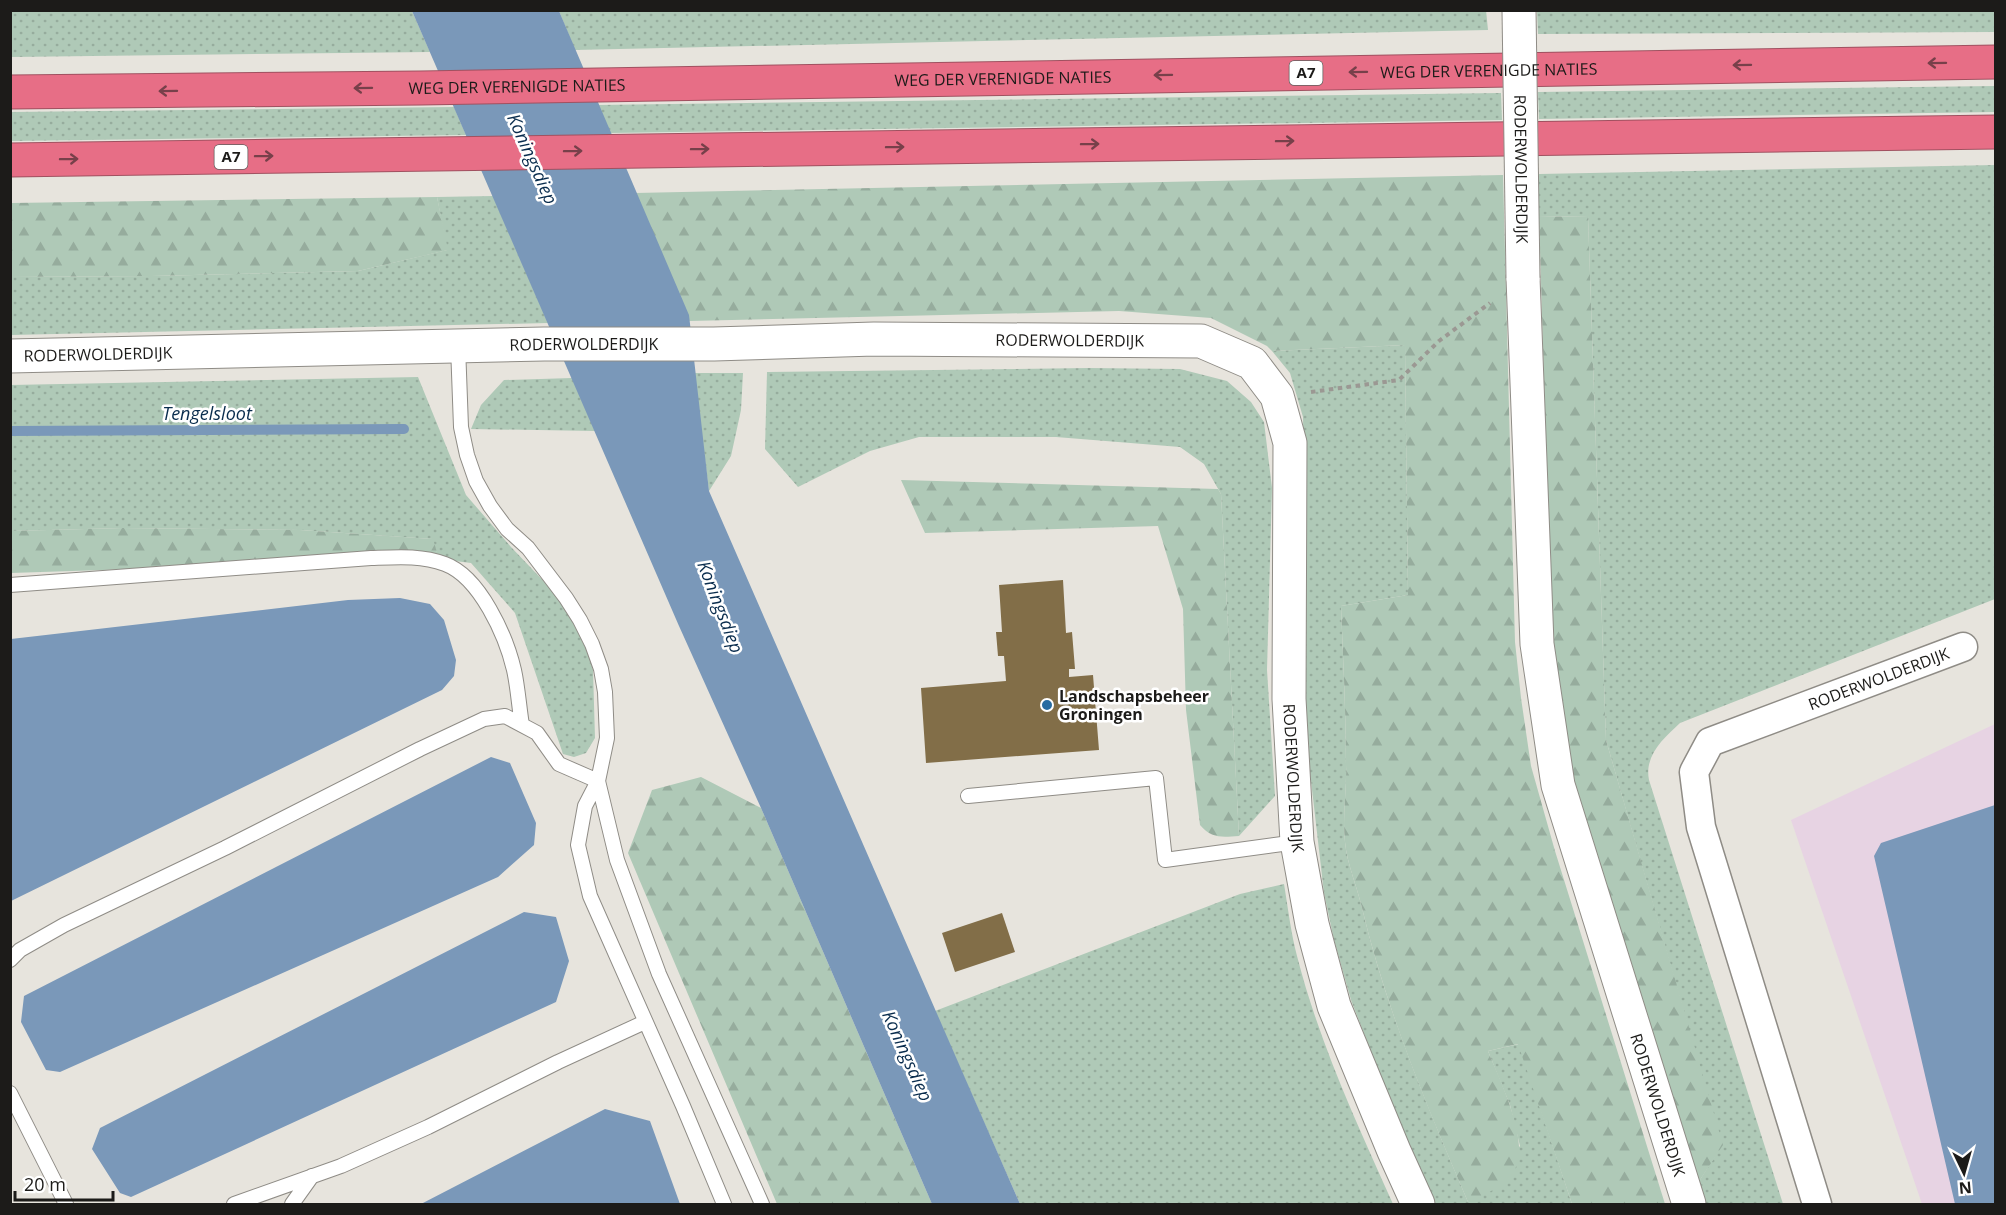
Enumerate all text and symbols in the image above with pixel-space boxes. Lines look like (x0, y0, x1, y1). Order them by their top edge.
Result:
one-way arrow (1928, 57, 1948, 68)
street label: WEG DER VERENIGDE NATIES (1380, 58, 1598, 83)
one-way arrow (1733, 59, 1753, 71)
road number: A7 (1290, 61, 1322, 85)
street label: WEG DER VERENIGDE NATIES (894, 66, 1112, 91)
one-way arrow (1349, 66, 1369, 78)
one-way arrow (1154, 69, 1174, 81)
street label: WEG DER VERENIGDE NATIES (408, 74, 626, 99)
one-way arrow (353, 83, 373, 94)
one-way arrow (158, 85, 178, 97)
street label: RODERWOLDERDIJK (1509, 94, 1533, 244)
water label: Koningsdiep (502, 109, 564, 208)
one-way arrow (1275, 135, 1295, 147)
one-way arrow (1080, 138, 1100, 150)
one-way arrow (885, 141, 905, 152)
one-way arrow (690, 144, 710, 155)
road number: A7 (214, 145, 248, 169)
one-way arrow (562, 146, 582, 157)
one-way arrow (253, 150, 273, 162)
one-way arrow (58, 153, 78, 165)
street label: RODERWOLDERDIJK (995, 329, 1144, 352)
street label: RODERWOLDERDIJK (509, 333, 658, 356)
street label: RODERWOLDERDIJK (23, 341, 173, 367)
water label: Tengelsloot (162, 401, 253, 425)
water label: Koningsdiep (692, 557, 750, 656)
street label: RODERWOLDERDIJK (1805, 642, 1952, 715)
place label: Landschapsbeheer Groningen (1059, 685, 1209, 725)
marker: Landschapsbeheer Groningen (1040, 698, 1054, 712)
street label: RODERWOLDERDIJK (1278, 703, 1310, 854)
water label: Koningsdiep (877, 1006, 939, 1105)
street label: RODERWOLDERDIJK (1625, 1031, 1691, 1179)
north arrow (1934, 1143, 1994, 1203)
scale bar (15, 1164, 112, 1202)
text: 20 m (24, 1172, 66, 1196)
text: N (1958, 1176, 1973, 1199)

